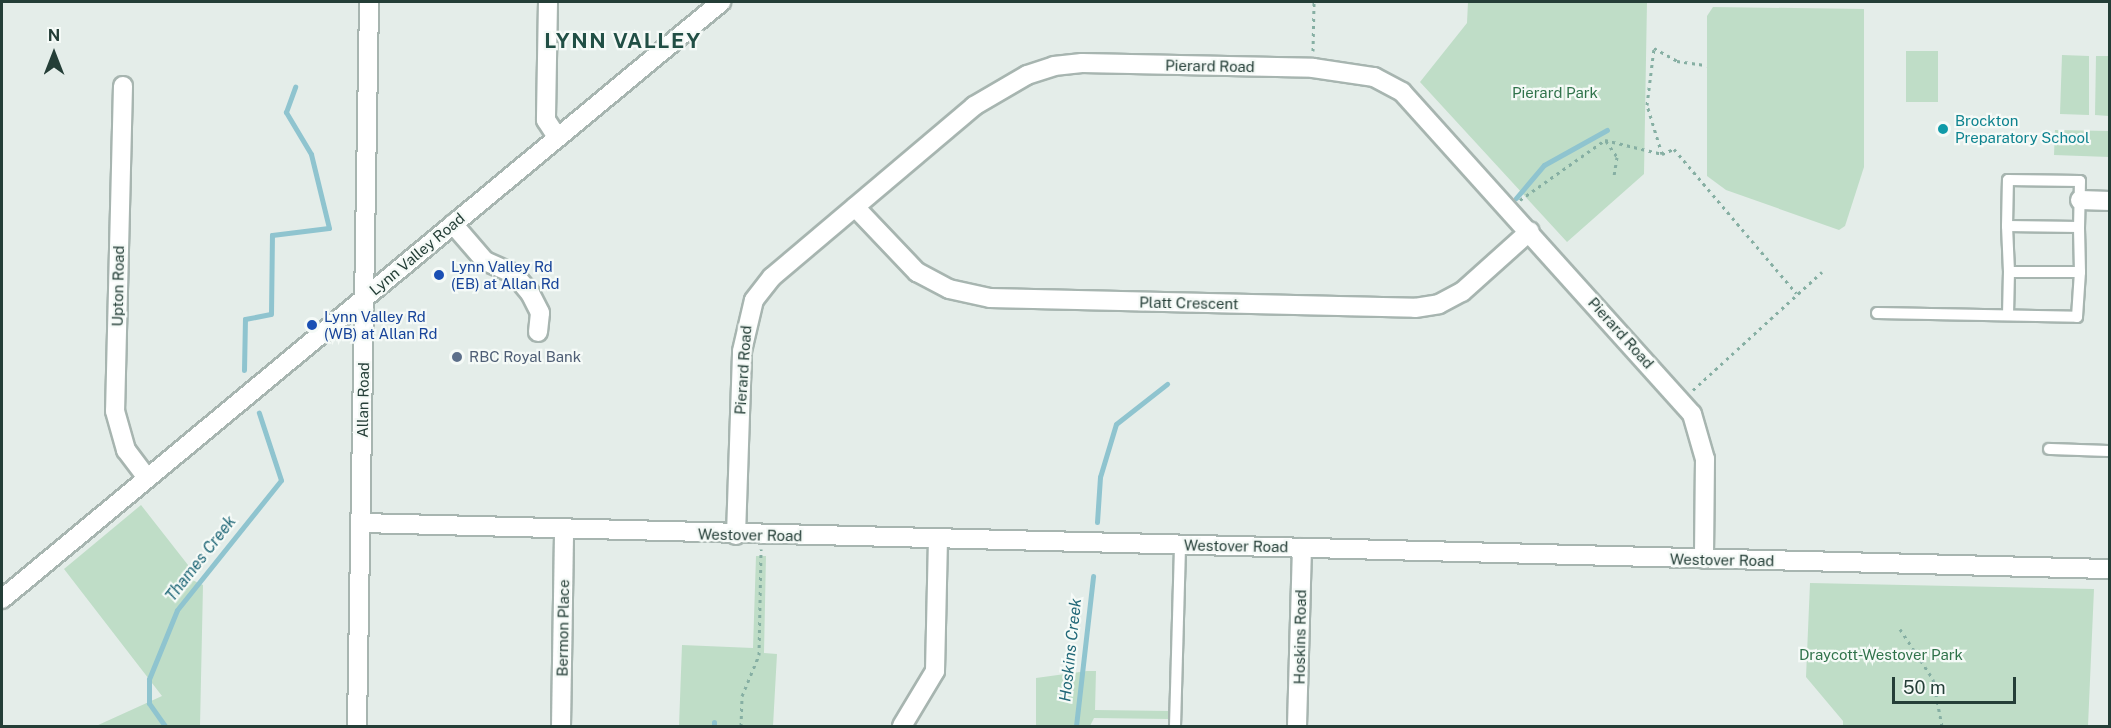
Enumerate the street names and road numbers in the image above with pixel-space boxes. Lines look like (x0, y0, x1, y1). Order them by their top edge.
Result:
street label: Pierard Road (1165, 56, 1255, 76)
street label: Lynn Valley Road (366, 209, 468, 299)
street label: Upton Road (108, 245, 128, 327)
street label: Platt Crescent (1139, 293, 1239, 313)
street label: Pierard Road (1584, 294, 1658, 372)
street label: Pierard Road (731, 325, 755, 415)
street label: Allan Road (353, 362, 373, 438)
street label: Westover Road (698, 525, 802, 545)
street label: Westover Road (1184, 536, 1288, 556)
street label: Westover Road (1670, 550, 1774, 570)
street label: Bermon Place (553, 579, 573, 677)
street label: Hoskins Road (1290, 589, 1310, 685)

